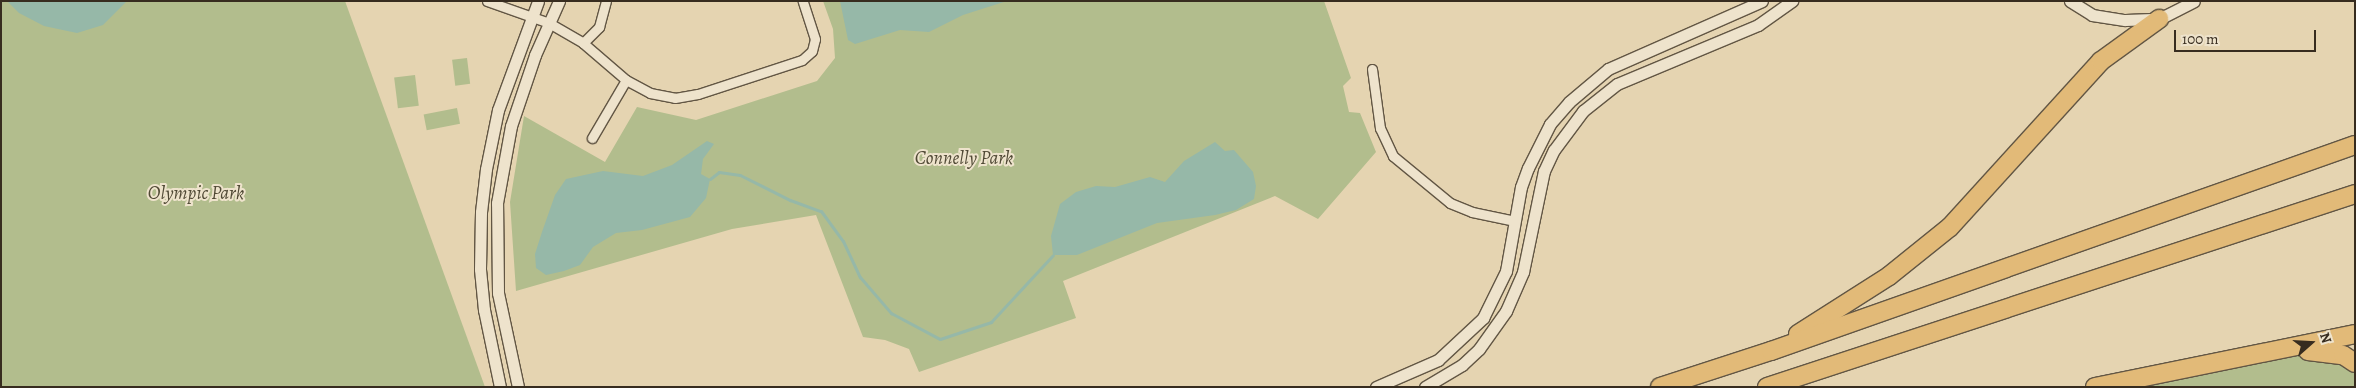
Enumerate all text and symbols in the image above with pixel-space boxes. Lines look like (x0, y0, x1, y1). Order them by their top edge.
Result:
scale bar (2176, 20, 2318, 52)
text: 100 m (2182, 29, 2219, 49)
park label: Connelly Park (915, 148, 1013, 170)
park label: Olympic Park (148, 183, 244, 205)
north arrow (2286, 318, 2336, 368)
text: N (2315, 330, 2336, 346)

